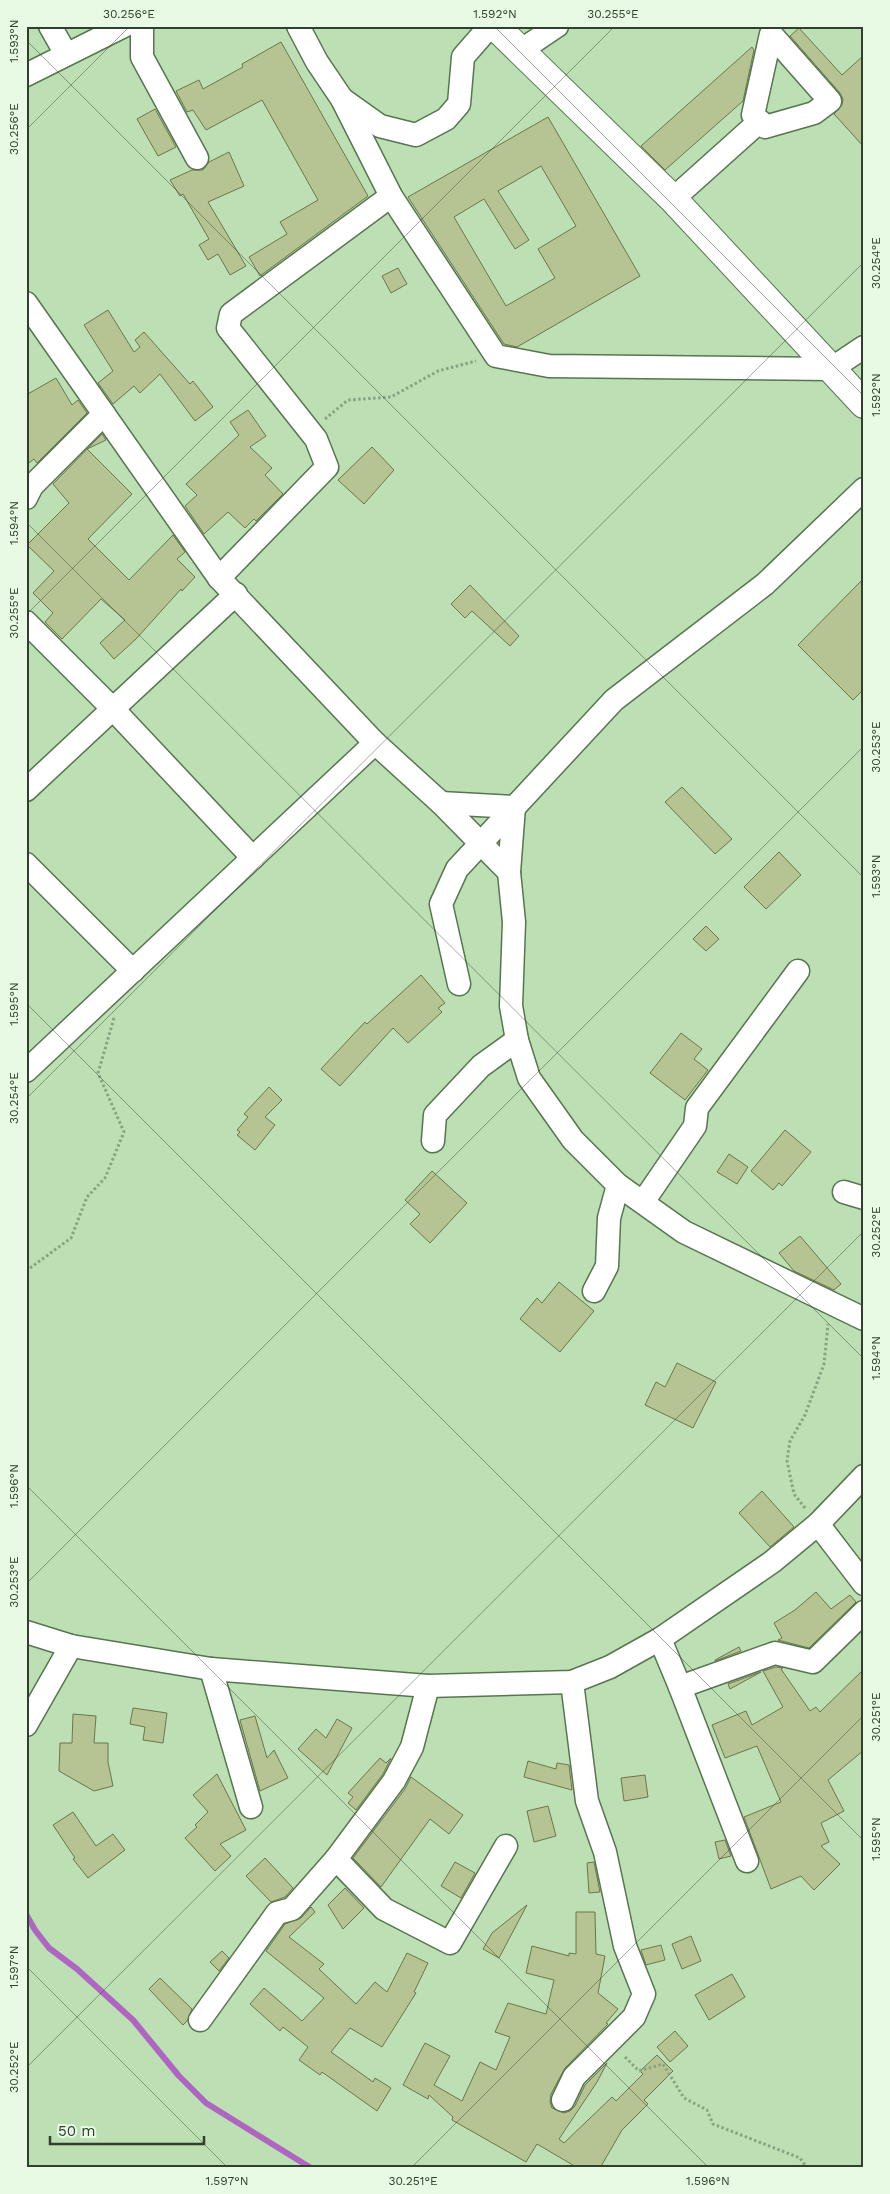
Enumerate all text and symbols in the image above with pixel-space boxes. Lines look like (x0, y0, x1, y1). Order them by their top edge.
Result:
text: 30.256°E (103, 7, 155, 21)
text: 1.592°N (473, 7, 517, 21)
text: 30.255°E (587, 7, 639, 21)
text: 1.593°N (7, 19, 21, 63)
text: 30.256°E (7, 103, 21, 155)
text: 30.254°E (869, 237, 883, 289)
text: 1.592°N (869, 373, 883, 417)
text: 1.594°N (7, 501, 21, 545)
text: 30.255°E (7, 587, 21, 639)
text: 30.253°E (869, 721, 883, 773)
text: 1.593°N (869, 854, 883, 898)
text: 1.595°N (7, 982, 21, 1026)
text: 30.254°E (7, 1072, 21, 1124)
text: 30.252°E (869, 1206, 883, 1258)
text: 1.594°N (869, 1336, 883, 1380)
text: 1.596°N (7, 1464, 21, 1508)
text: 30.253°E (7, 1556, 21, 1608)
text: 30.251°E (869, 1692, 883, 1742)
text: 1.595°N (869, 1817, 883, 1861)
text: 1.597°N (7, 1945, 21, 1989)
text: 30.252°E (7, 2041, 21, 2093)
scale bar (50, 2114, 204, 2146)
text: 50 m (58, 2122, 95, 2140)
text: 1.597°N (205, 2174, 249, 2188)
text: 30.251°E (388, 2174, 438, 2188)
text: 1.596°N (686, 2174, 730, 2188)

